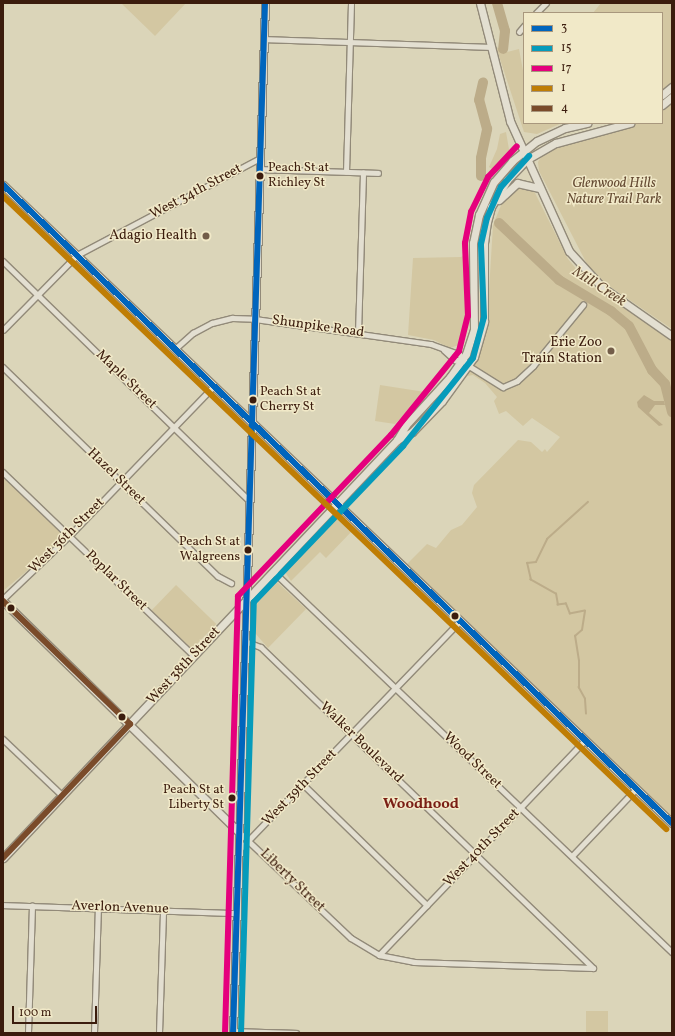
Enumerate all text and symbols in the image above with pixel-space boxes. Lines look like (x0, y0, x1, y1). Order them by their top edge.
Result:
legend (523, 12, 663, 124)
text: 3 (561, 20, 567, 36)
text: 15 (561, 40, 571, 56)
text: 17 (561, 60, 571, 76)
text: 1 (561, 80, 566, 96)
text: 4 (561, 100, 568, 116)
street label: West 34th Street (147, 161, 245, 223)
place label: Peach St at Richley St (268, 161, 329, 192)
marker: Peach St at Richley St (255, 171, 265, 181)
park label: Glenwood Hills Nature Trail Park (567, 176, 661, 208)
place label: Adagio Health (109, 228, 197, 244)
marker: Adagio Health (200, 230, 212, 242)
water label: Mill Creek (569, 263, 629, 311)
street label: Shunpike Road (271, 312, 365, 342)
place label: Erie Zoo Train Station (522, 335, 602, 368)
marker: Erie Zoo Train Station (605, 345, 617, 357)
street label: Maple Street (92, 347, 160, 413)
place label: Peach St at Cherry St (260, 385, 321, 416)
marker: Peach St at Cherry St (248, 395, 258, 405)
street label: Hazel Street (83, 445, 149, 509)
street label: West 36th Street (26, 495, 108, 577)
place label: Peach St at Walgreens (179, 535, 240, 566)
marker: Peach St at Walgreens (243, 545, 253, 555)
street label: Poplar Street (81, 547, 151, 615)
unlabelled marker (6, 603, 16, 613)
unlabelled marker (450, 611, 460, 621)
street label: West 38th Street (144, 624, 224, 708)
street label: Walker Boulevard (316, 699, 406, 787)
unlabelled marker (117, 712, 127, 722)
street label: Wood Street (439, 729, 505, 793)
street label: West 39th Street (259, 746, 341, 830)
place label: Peach St at Liberty St (163, 783, 224, 814)
marker: Peach St at Liberty St (227, 793, 237, 803)
district label: Woodhood (383, 796, 459, 814)
street label: West 40th Street (440, 805, 524, 891)
street label: Liberty Street (256, 846, 328, 916)
street label: Averlon Avenue (71, 898, 169, 918)
scale bar (14, 998, 99, 1024)
text: 100 m (19, 1005, 51, 1021)

